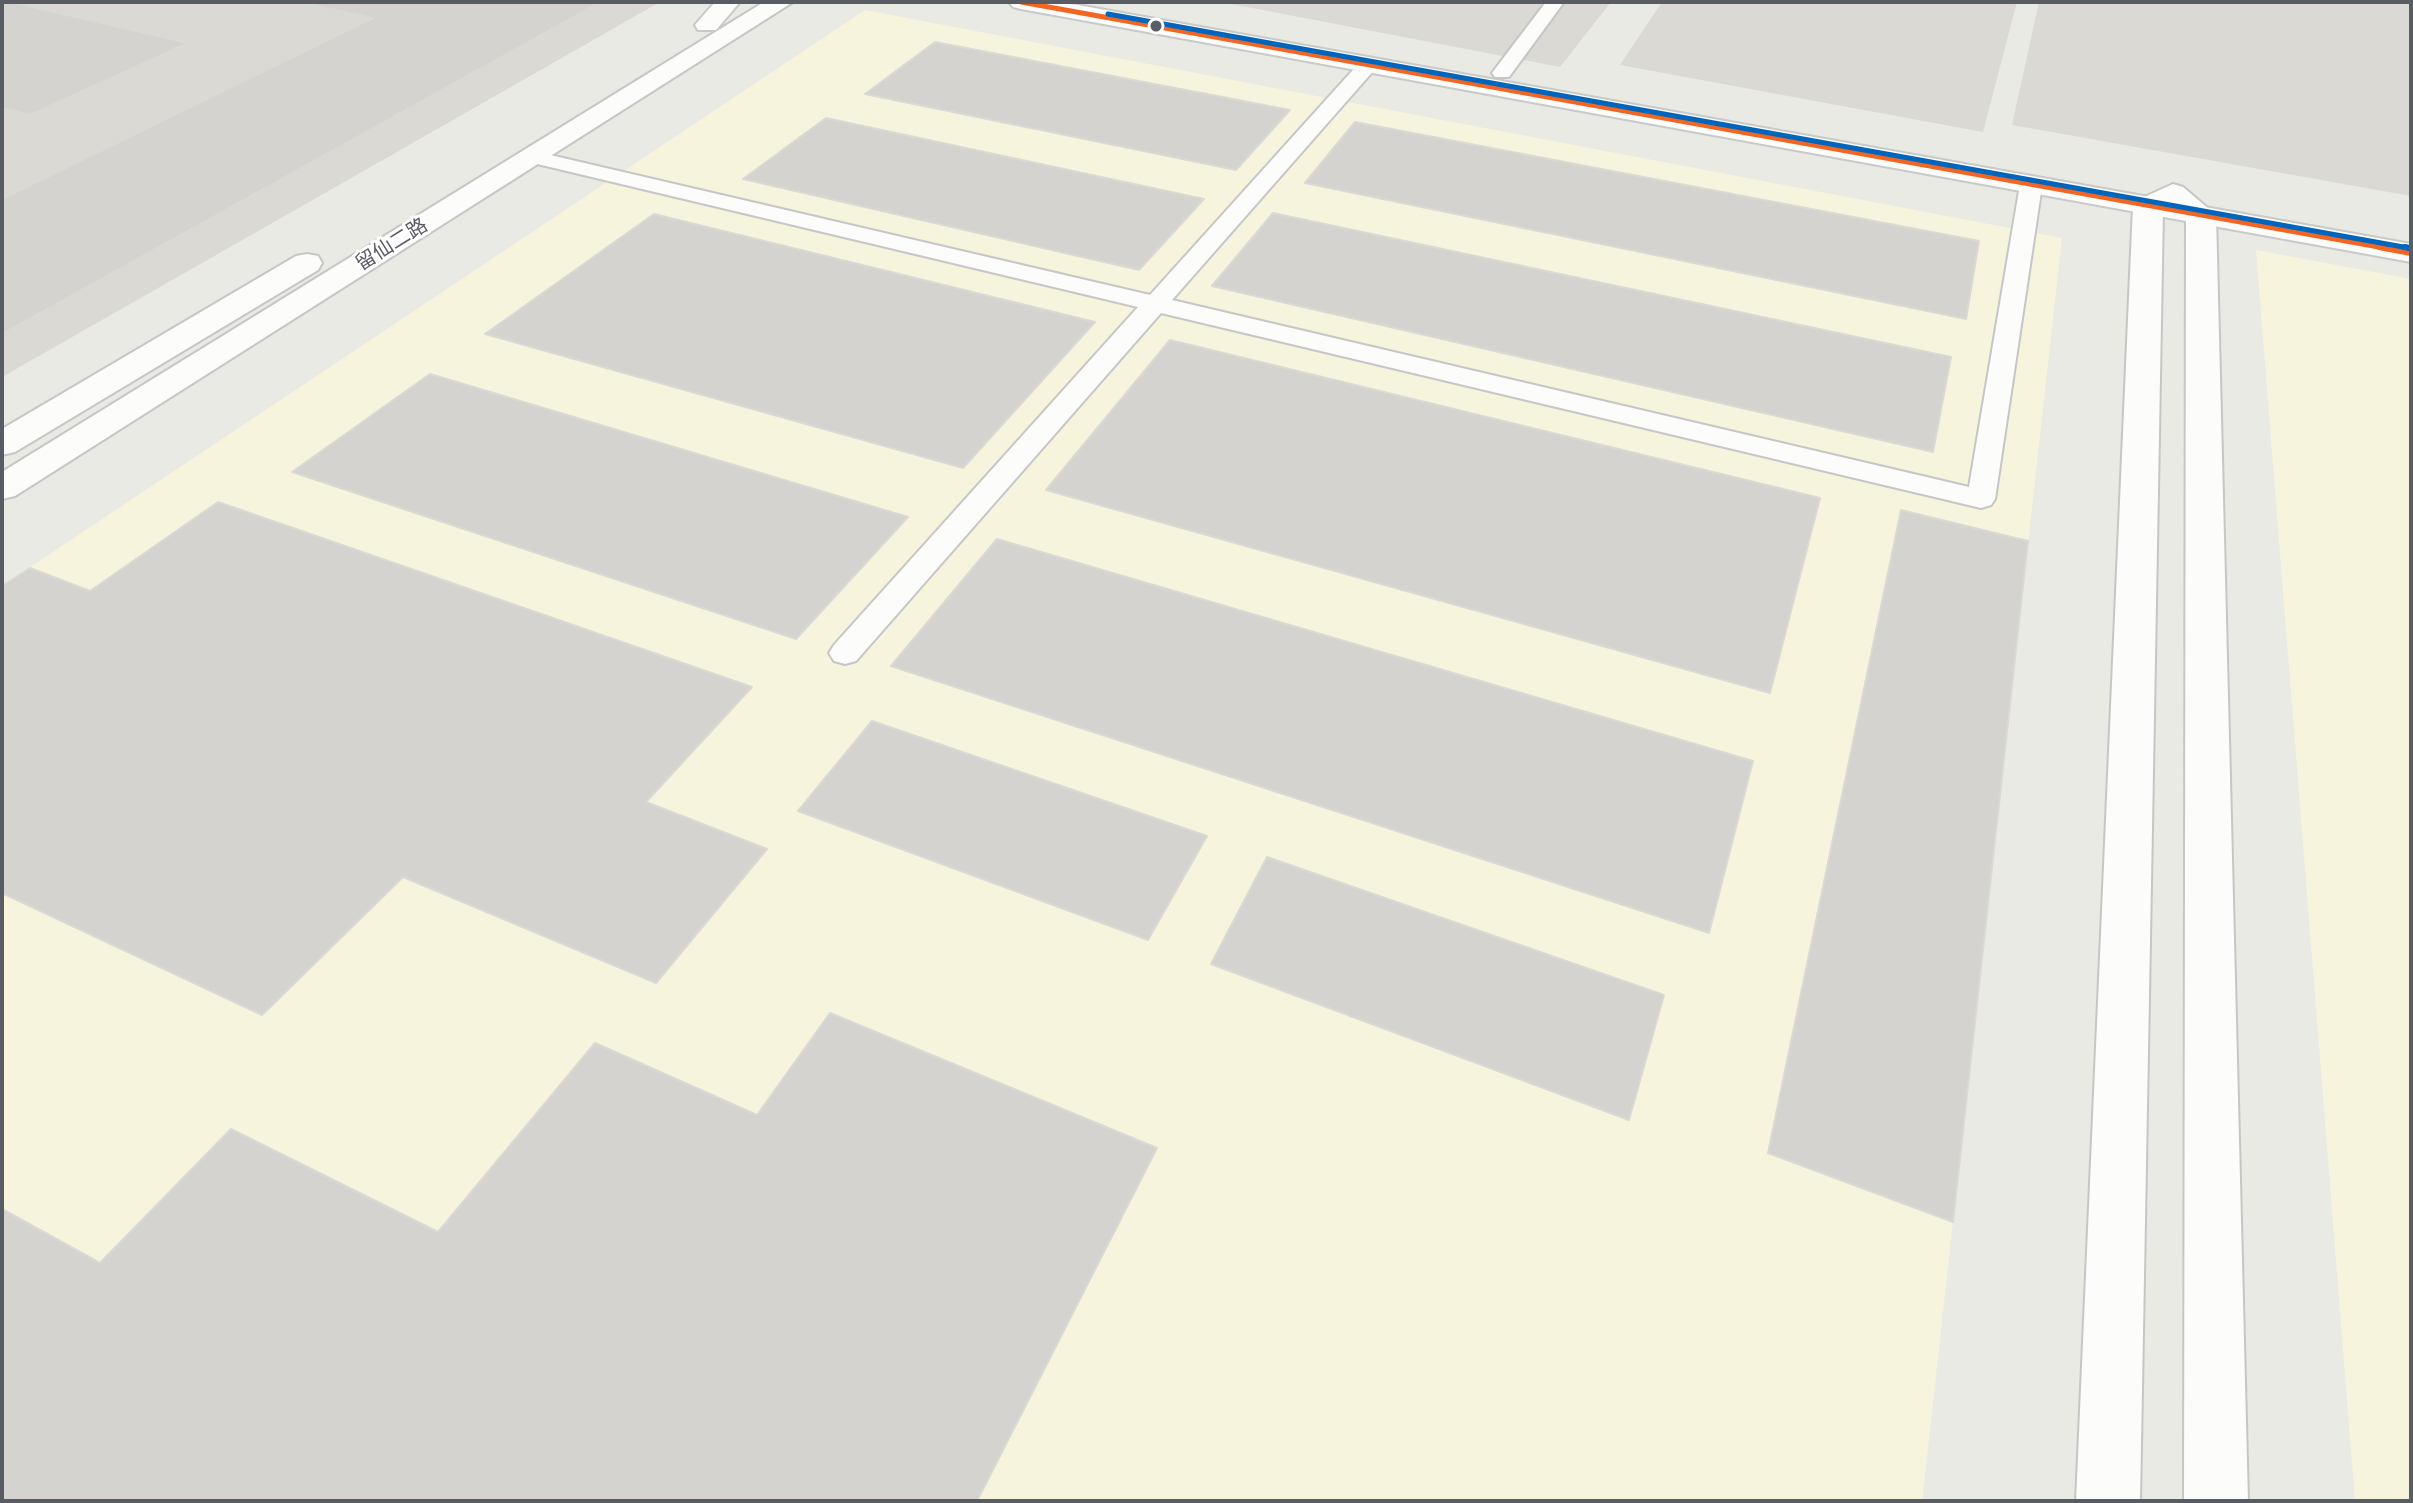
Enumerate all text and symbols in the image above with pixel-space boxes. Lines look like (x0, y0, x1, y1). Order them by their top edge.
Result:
unlabelled marker (1148, 18, 1164, 34)
street label: 留仙二路 (352, 214, 432, 276)

